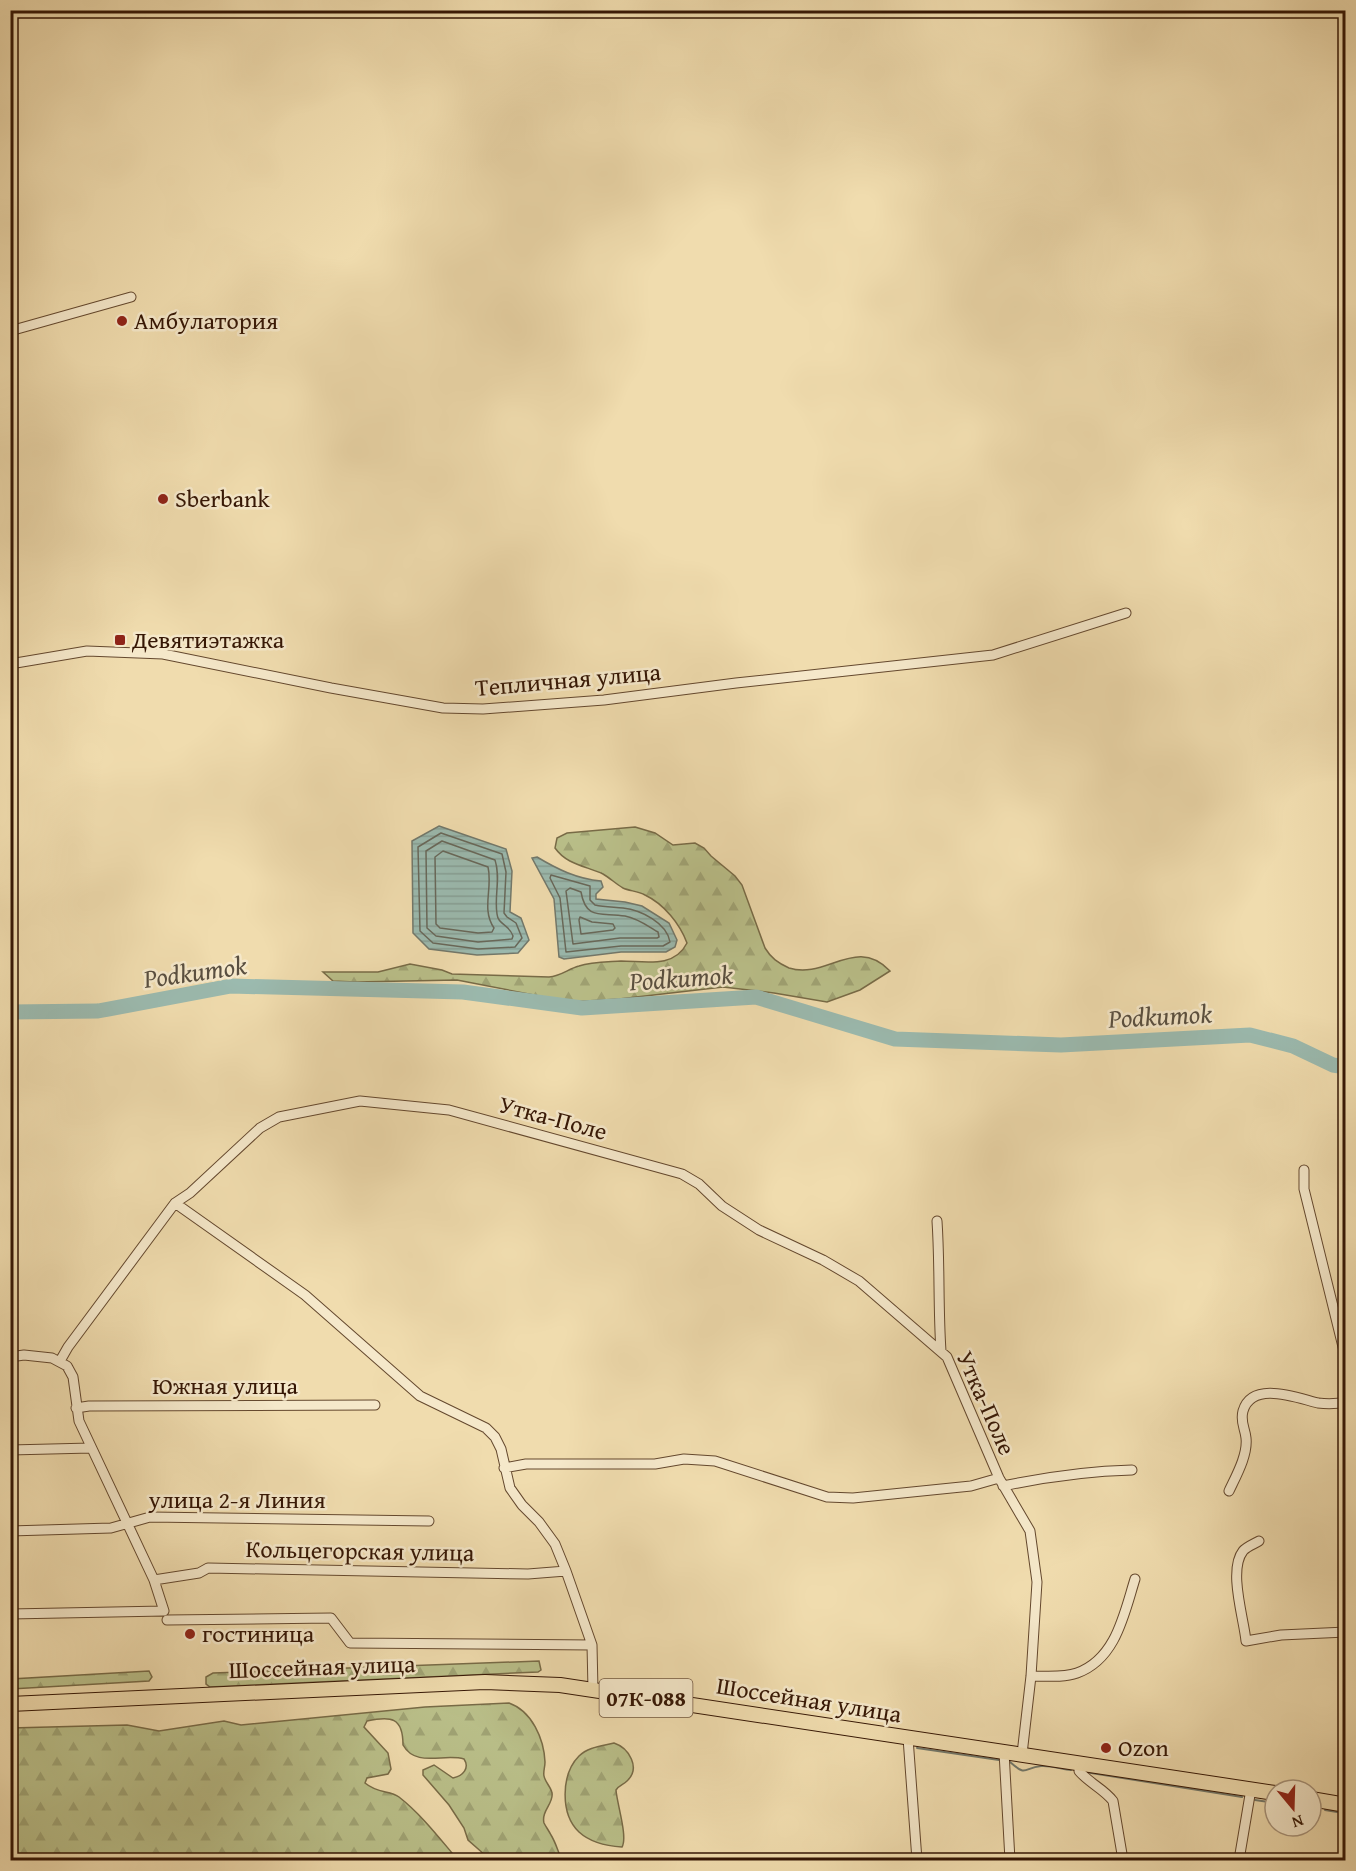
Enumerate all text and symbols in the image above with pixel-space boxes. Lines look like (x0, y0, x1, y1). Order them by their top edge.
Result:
place label: Амбулатория (134, 303, 278, 338)
marker: Амбулатория (115, 314, 129, 328)
place label: Sberbank (175, 481, 271, 516)
marker: Sberbank (156, 492, 170, 506)
place label: Девятиэтажка (131, 622, 285, 657)
marker: Девятиэтажка (113, 633, 127, 647)
street label: Тепличная улица (474, 654, 663, 705)
water label: Podkumok (140, 945, 249, 998)
water label: Podkumok (627, 954, 734, 1001)
water label: Podkumok (1106, 993, 1213, 1038)
street label: Утка-Поле (495, 1086, 611, 1149)
street label: Утка-Поле (948, 1345, 1025, 1460)
street label: Южная улица (152, 1368, 298, 1403)
street label: улица 2-я Линия (147, 1482, 326, 1517)
street label: Кольцегорская улица (245, 1531, 475, 1570)
place label: гостиница (202, 1616, 315, 1651)
marker: гостиница (183, 1627, 197, 1641)
street label: Шоссейная улица (228, 1646, 416, 1687)
street label: Шоссейная улица (714, 1668, 905, 1731)
road number: 07К-088 (600, 1679, 692, 1717)
place label: Ozon (1118, 1730, 1169, 1765)
marker: Ozon (1099, 1741, 1113, 1755)
north arrow (1263, 1778, 1323, 1838)
text: N (1289, 1809, 1307, 1835)

